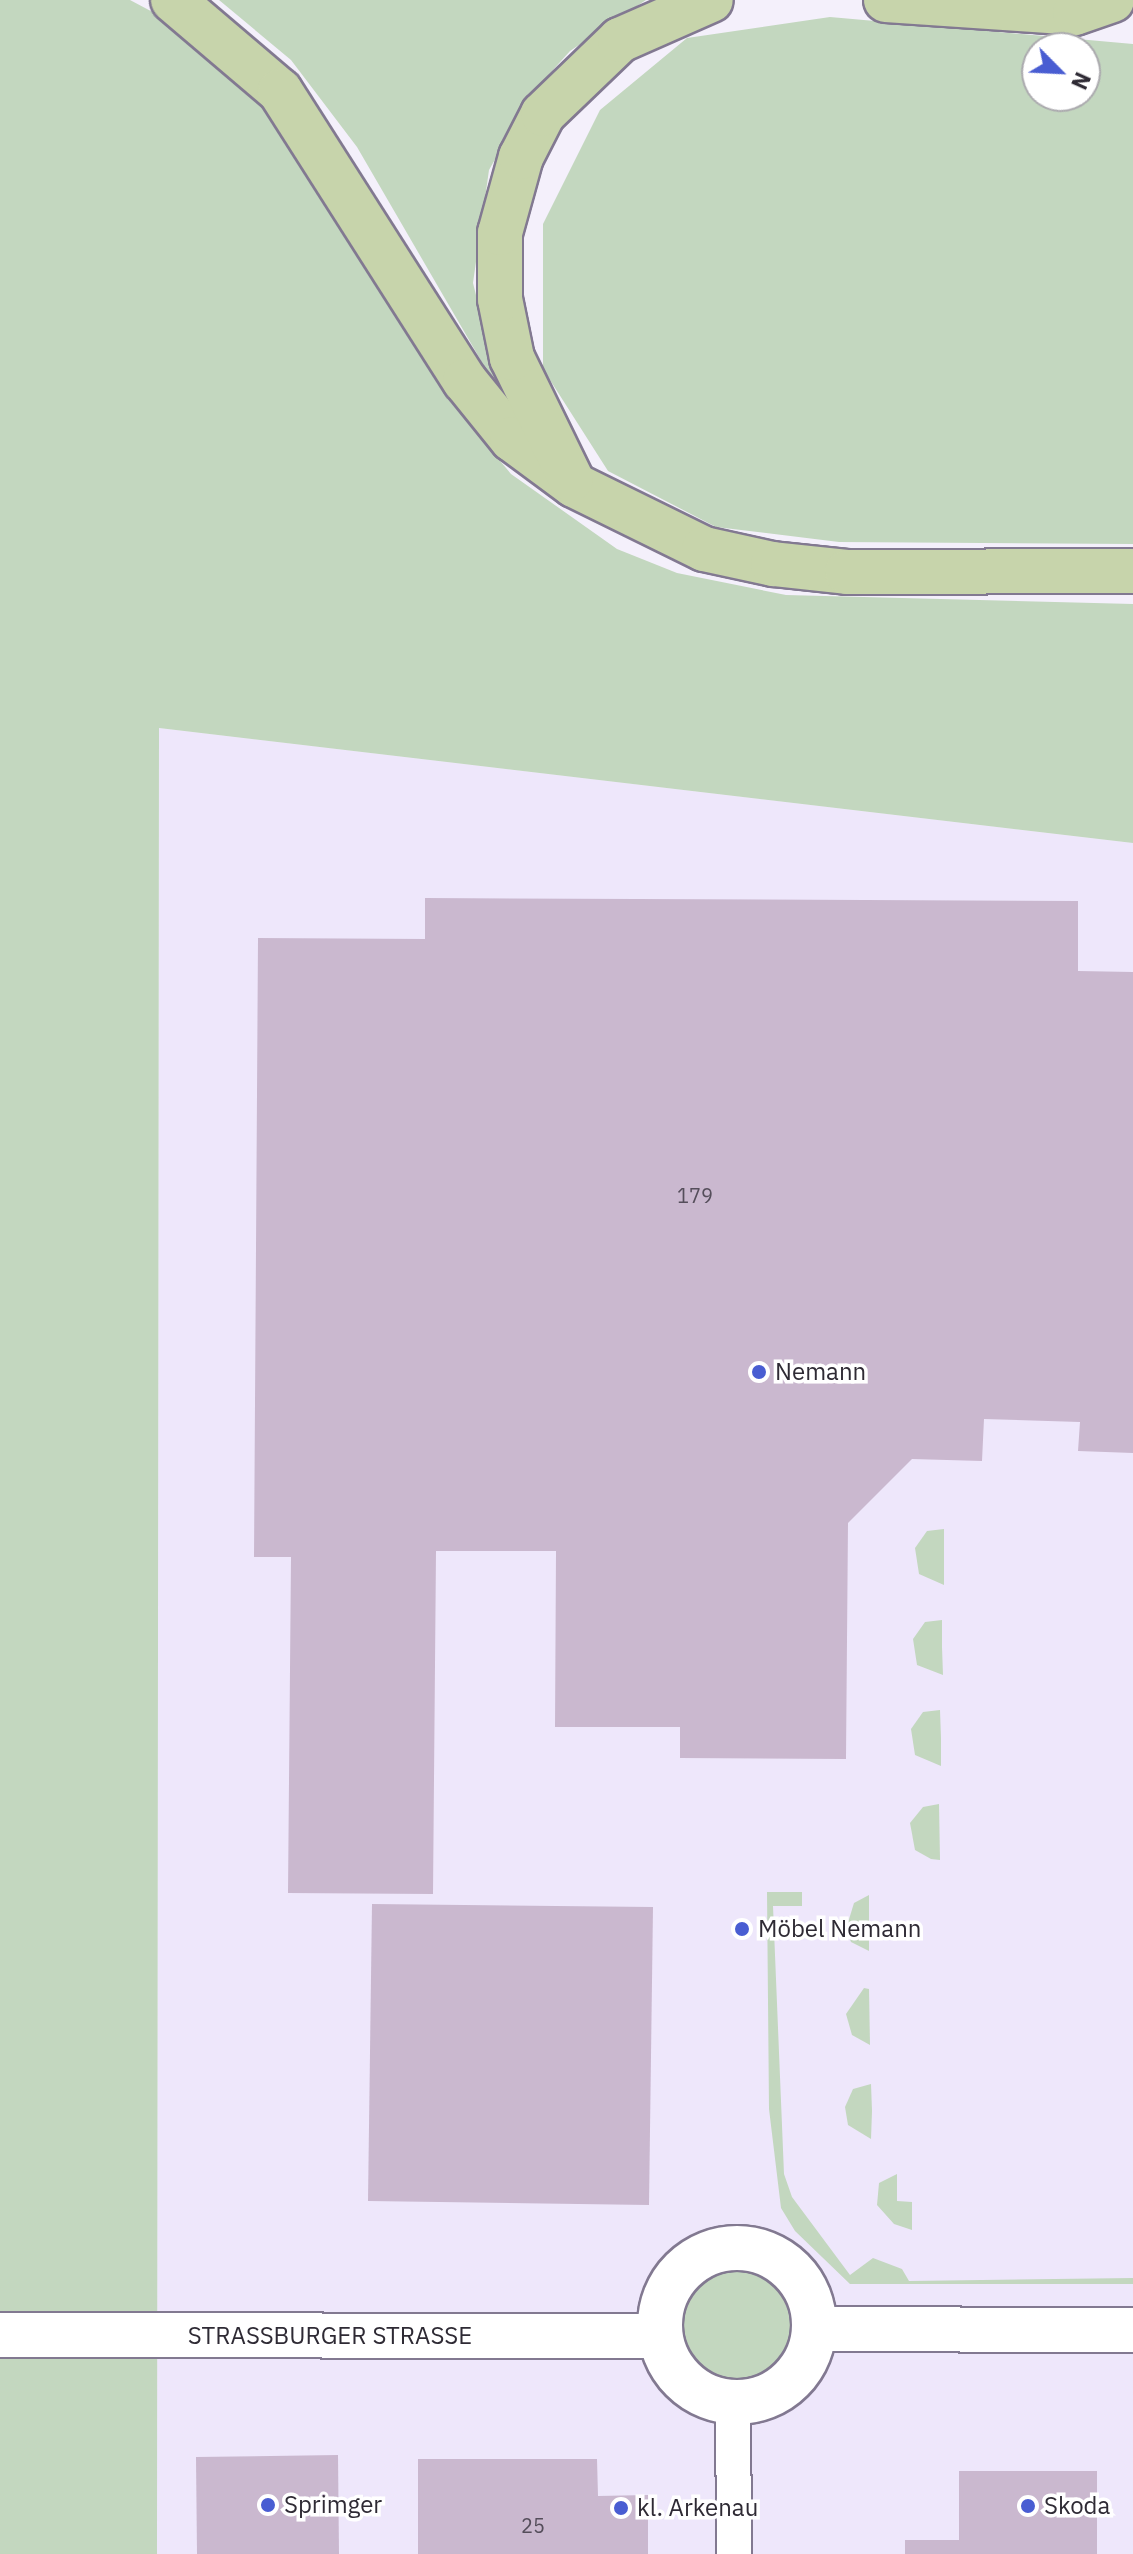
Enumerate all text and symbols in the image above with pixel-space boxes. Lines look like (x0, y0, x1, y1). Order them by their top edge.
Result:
north arrow (1021, 32, 1101, 112)
text: N (1065, 68, 1098, 94)
house number: 179 (677, 1183, 713, 1207)
place label: Nemann (775, 1358, 866, 1386)
marker: Nemann (750, 1363, 768, 1381)
place label: Möbel Nemann (758, 1915, 921, 1943)
marker: Möbel Nemann (733, 1920, 751, 1938)
street label: STRASSBURGER STRASSE (188, 2322, 472, 2350)
place label: Sprimger (284, 2491, 382, 2519)
place label: Skoda (1044, 2492, 1110, 2520)
place label: kl. Arkenau (637, 2494, 758, 2522)
marker: Sprimger (259, 2496, 277, 2514)
marker: Skoda (1019, 2497, 1037, 2515)
marker: kl. Arkenau (612, 2499, 630, 2517)
house number: 25 (521, 2513, 545, 2537)

